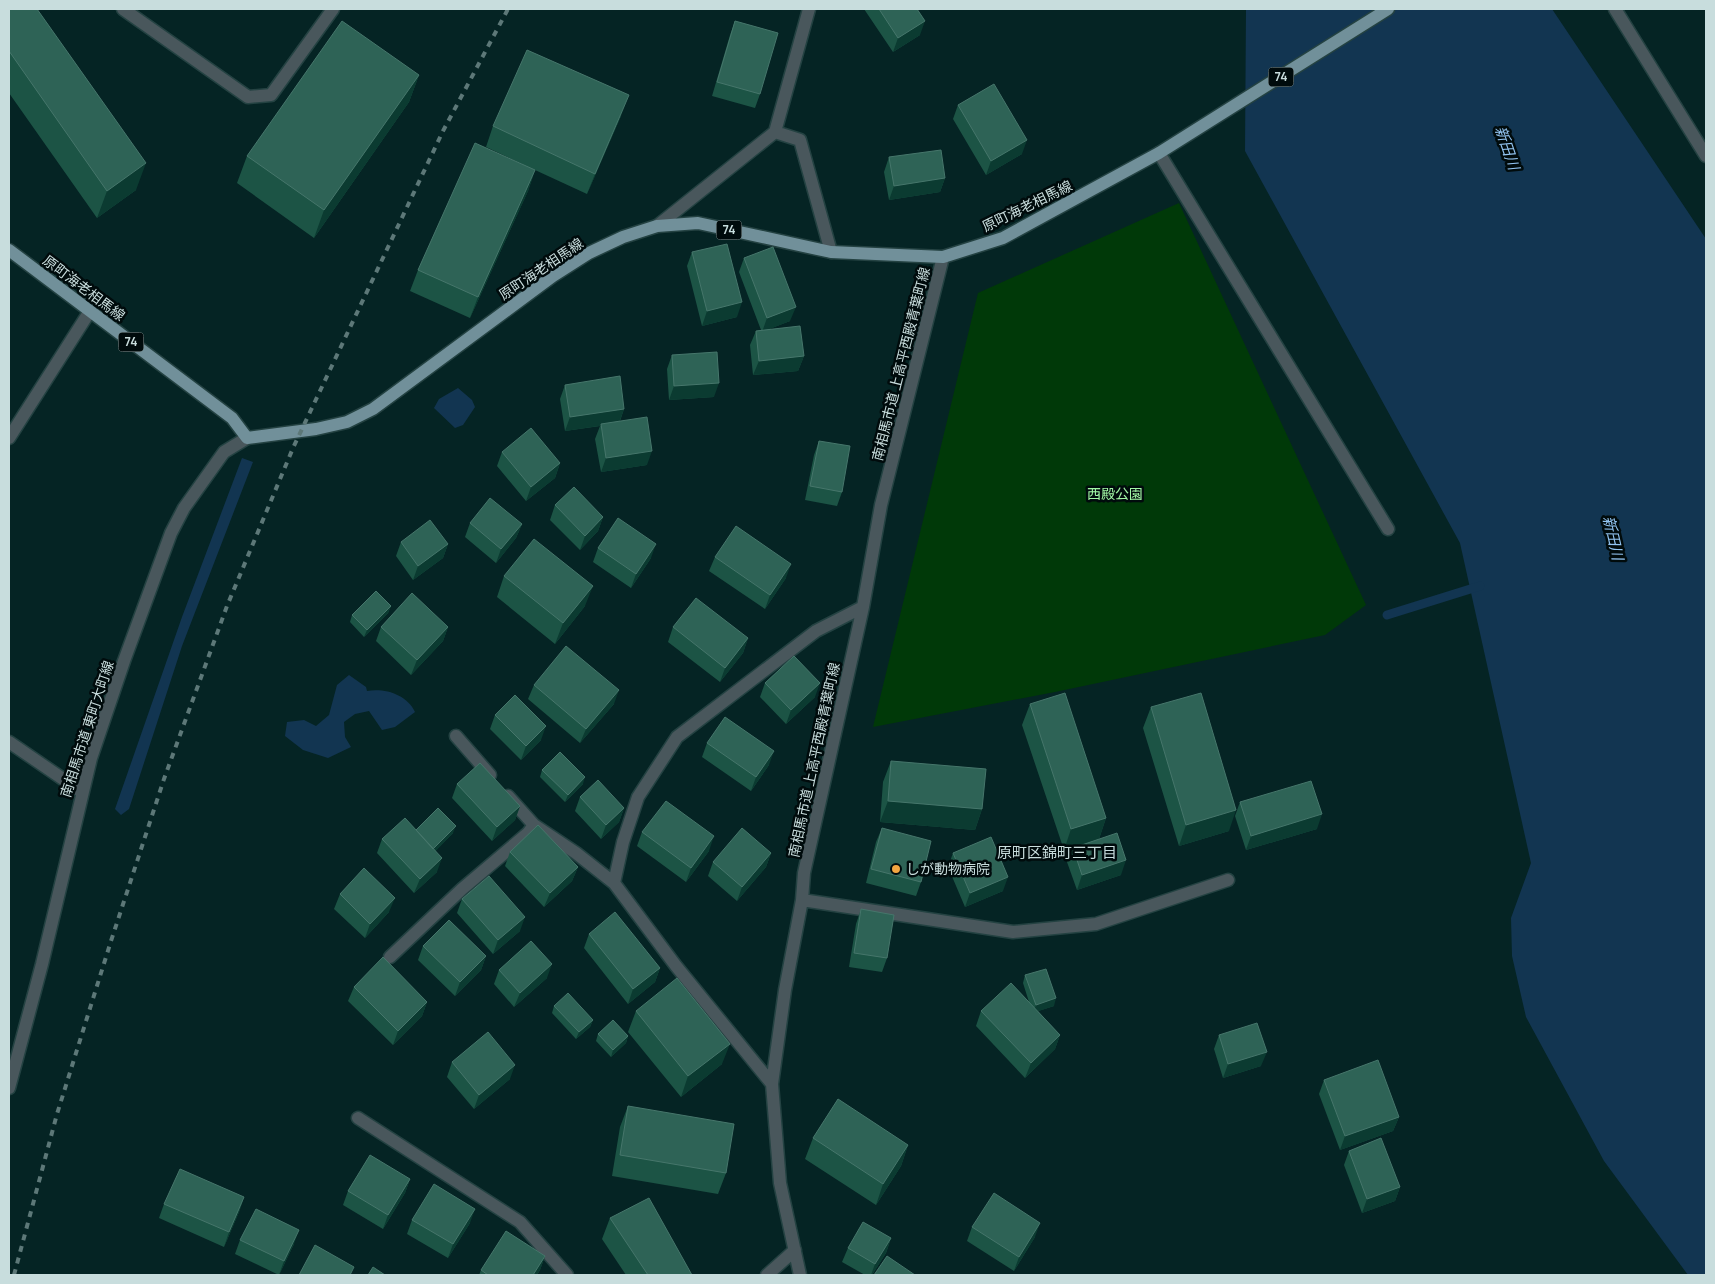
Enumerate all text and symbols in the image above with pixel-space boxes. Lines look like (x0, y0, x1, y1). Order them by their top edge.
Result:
road number: 74 (1268, 68, 1294, 86)
water label: 新田川 (1490, 123, 1525, 174)
street label: 原町海老相馬線 (979, 176, 1075, 236)
road number: 74 (716, 220, 742, 240)
street label: 原町海老相馬線 (495, 233, 587, 304)
street label: 原町海老相馬線 (39, 251, 129, 325)
street label: 南相馬市道 上高平西殿青葉町線 (867, 265, 934, 463)
road number: 74 (118, 332, 144, 352)
park label: 西殿公園 (1087, 484, 1143, 503)
water label: 新田川 (1598, 514, 1629, 564)
street label: 南相馬市道 東町大町線 (55, 658, 118, 800)
street label: 南相馬市道 上高平西殿青葉町線 (784, 661, 843, 859)
district label: 原町区錦町三丁目 (997, 842, 1117, 863)
place label: しが動物病院 (906, 859, 990, 878)
marker: しが動物病院 (890, 863, 902, 875)

